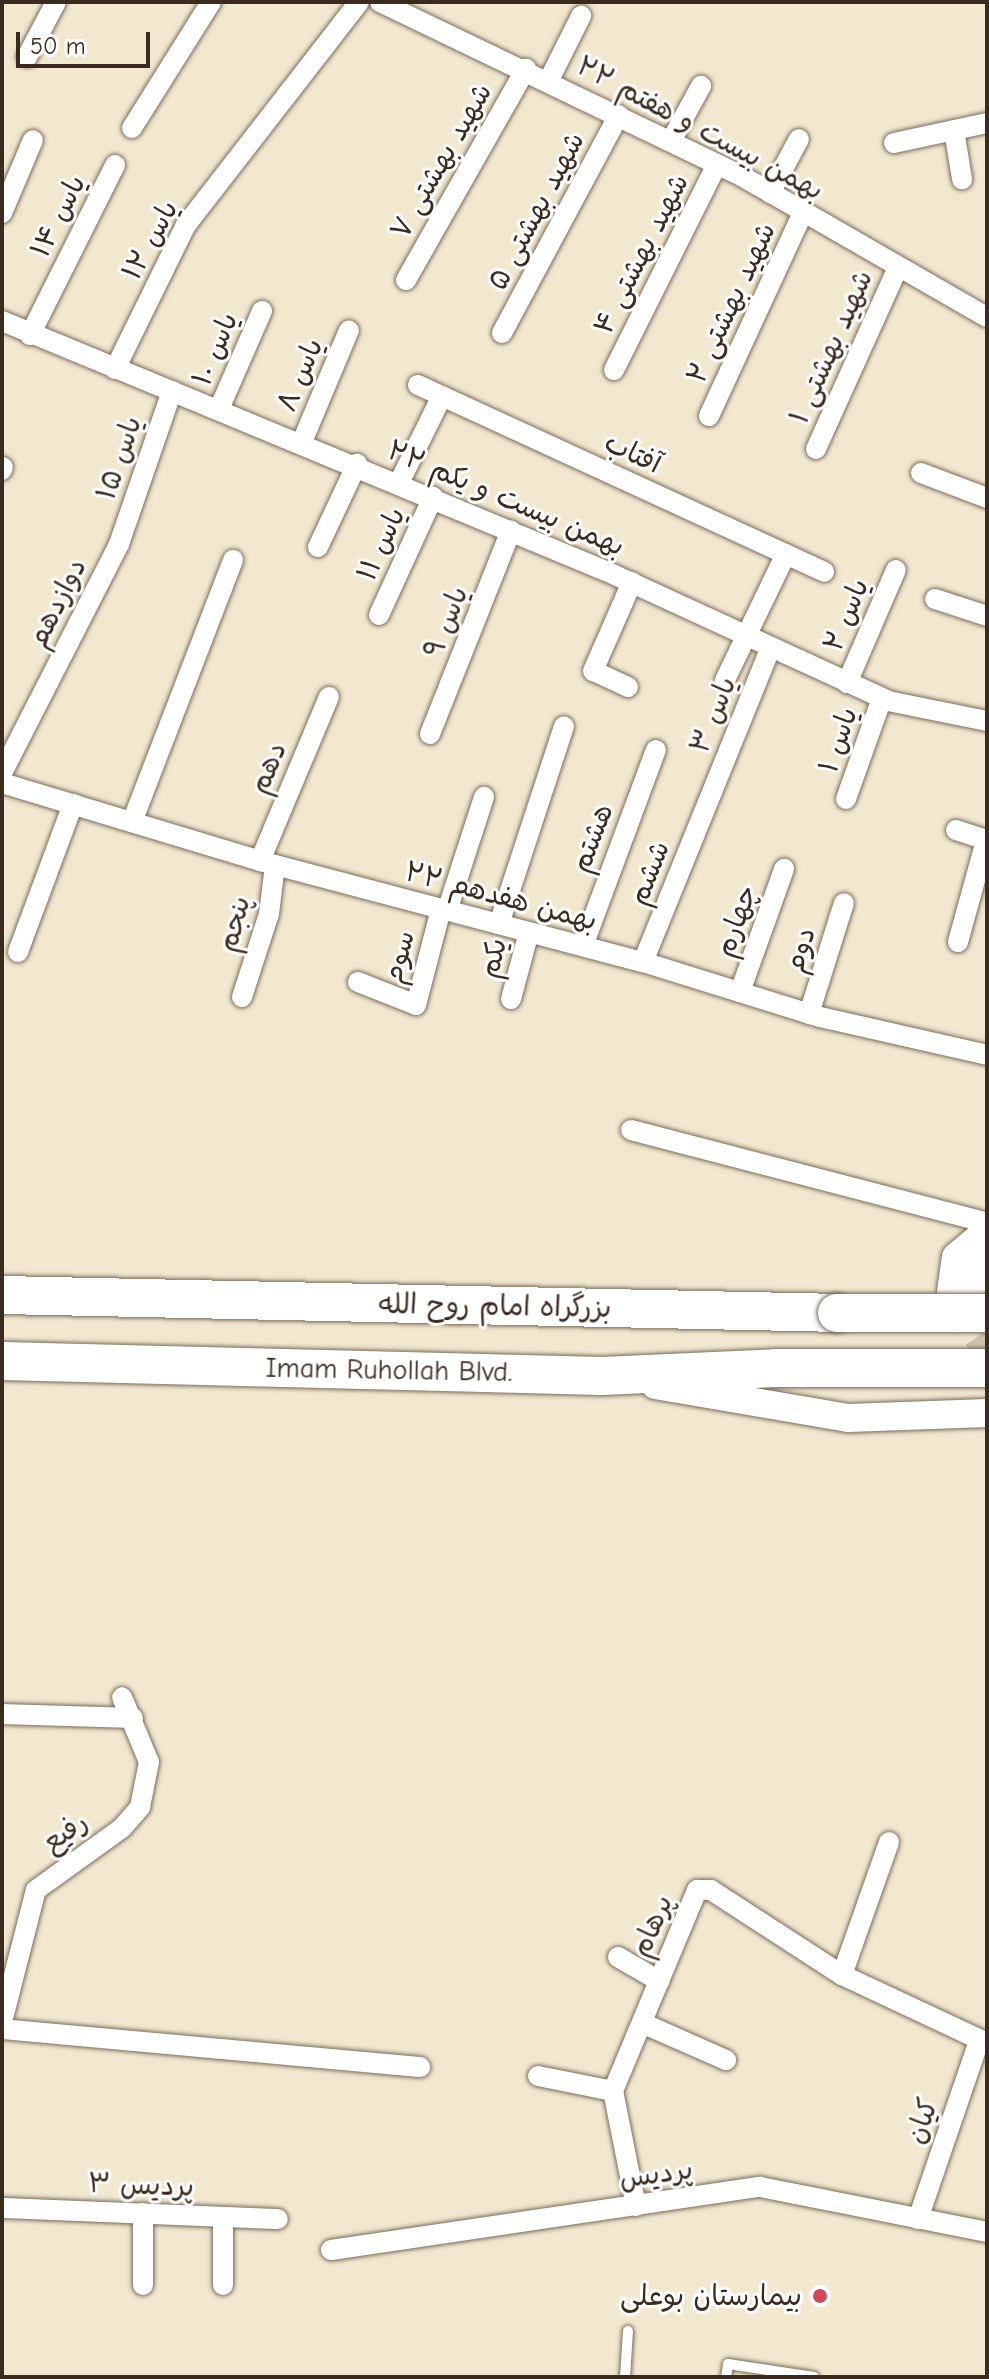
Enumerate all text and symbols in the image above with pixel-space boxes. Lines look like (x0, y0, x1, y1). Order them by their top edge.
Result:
scale bar (20, 16, 154, 66)
text: 50 m (30, 32, 86, 60)
street label: ۲۲ بهمن بیست و هفتم (571, 49, 829, 207)
street label: شهید بهشتی ۷ (383, 77, 499, 245)
street label: شهید بهشتی ۵ (480, 126, 592, 296)
street label: شهید بهشتی ۴ (586, 168, 696, 340)
street label: یاس ۱۴ (23, 169, 93, 263)
street label: یاس ۱۲ (115, 194, 185, 286)
street label: شهید بهشتی ۲ (679, 217, 783, 389)
street label: شهید بهشتی ۱ (782, 265, 880, 429)
street label: یاس ۱۰ (185, 307, 245, 391)
street label: یاس ۸ (270, 333, 330, 417)
street label: یاس ۱۵ (89, 412, 149, 504)
street label: آفتاب (599, 425, 667, 481)
street label: ۲۲ بهمن بیست و یکم (382, 433, 630, 563)
street label: یاس ۱۱ (350, 502, 412, 586)
street label: دوازدهم (20, 553, 94, 653)
street label: یاس ۲ (816, 574, 876, 656)
street label: یاس ۹ (417, 581, 475, 663)
street label: یاس ۳ (683, 672, 743, 758)
street label: یاس ۱ (811, 703, 865, 777)
street label: دهم (242, 737, 294, 799)
street label: هشتم (564, 799, 620, 877)
street label: ششم (621, 836, 677, 910)
street label: ۲۲ بهمن هفدهم (401, 854, 601, 938)
street label: چهارم (708, 881, 764, 961)
street label: پنجم (210, 892, 258, 956)
street label: دوم (777, 923, 823, 977)
street label: سوم (376, 927, 422, 987)
street label: یکم (472, 935, 514, 981)
street label: بزرگراه امام روح الله (378, 1287, 612, 1325)
street label: Imam Ruhollah Blvd. (265, 1351, 513, 1389)
street label: رفیع (36, 1805, 94, 1859)
street label: پرهام (624, 1890, 680, 1962)
street label: کیان (899, 2094, 945, 2148)
street label: پردیس (617, 2152, 695, 2196)
street label: پردیس ۳ (87, 2166, 195, 2204)
place label: بیمارستان بوعلی (620, 2279, 802, 2313)
marker: بیمارستان بوعلی (809, 2285, 831, 2307)

